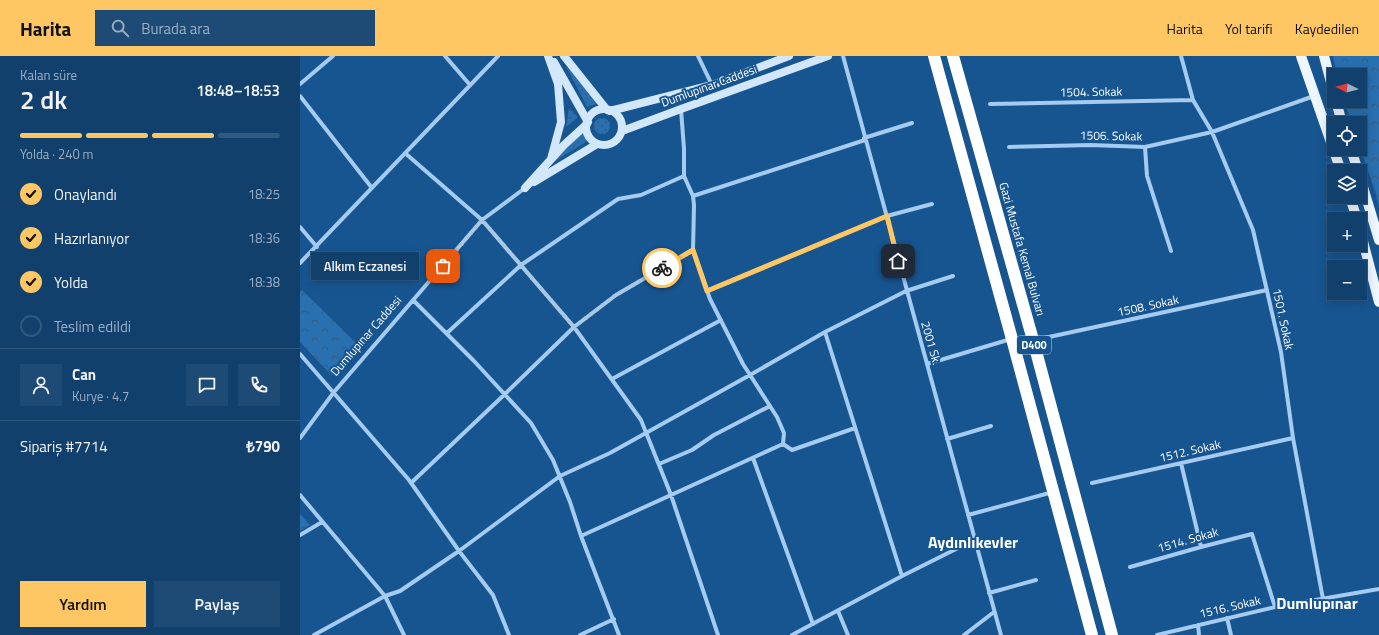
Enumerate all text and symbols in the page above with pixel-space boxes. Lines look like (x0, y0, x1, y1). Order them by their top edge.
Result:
search box (95, 10, 375, 46)
text: Harita (20, 14, 71, 43)
icon: search (109, 17, 131, 39)
text: Burada ara (141, 17, 210, 40)
text: Harita (1167, 18, 1203, 39)
text: Yol tarifi (1225, 18, 1273, 39)
text: Kaydedilen (1295, 18, 1359, 39)
street label: Dumlupınar Caddesi (658, 59, 760, 112)
text: Kalan süre (20, 65, 77, 85)
north arrow (1327, 68, 1367, 108)
map controls (1327, 68, 1367, 300)
text: 18:48–18:53 (196, 79, 280, 102)
text: 2 dk (20, 80, 67, 119)
street label: 1504. Sokak (1060, 81, 1123, 102)
button: locate (1327, 116, 1367, 156)
street label: 1506. Sokak (1080, 125, 1143, 146)
text: Yolda · 240 m (20, 144, 93, 164)
button: layers (1327, 164, 1367, 204)
street label: Gazi Mustafa Kemal Bulvarı (994, 180, 1051, 318)
icon: check (20, 183, 42, 205)
text: Onaylandı (54, 183, 117, 206)
text: 18:25 (248, 184, 280, 204)
button: + (1327, 212, 1367, 252)
icon: check (20, 227, 42, 249)
text: Hazırlanıyor (54, 227, 129, 250)
text: 18:36 (248, 228, 280, 248)
pin (881, 244, 915, 278)
courier (642, 248, 682, 288)
pin (426, 249, 460, 283)
icon: home (887, 250, 909, 272)
callout: Alkım Eczanesi (311, 252, 419, 280)
icon: bag (432, 255, 454, 277)
text: Alkım Eczanesi (324, 256, 406, 276)
icon: bike (651, 257, 673, 279)
button: − (1327, 260, 1367, 300)
icon: check (20, 271, 42, 293)
text: Yolda (54, 271, 88, 294)
text: 18:38 (248, 272, 280, 292)
street label: 1501. Sokak (1268, 286, 1299, 352)
street label: 1508. Sokak (1115, 290, 1181, 321)
street label: Dumlupınar Caddesi (325, 291, 406, 380)
text: Teslim edildi (54, 315, 131, 338)
street label: 2001 Sk. (916, 319, 947, 367)
road number: D400 (1017, 336, 1051, 354)
text: Can (72, 363, 96, 386)
button: person (20, 364, 62, 406)
button: chat (186, 364, 228, 406)
button: phone (238, 364, 280, 406)
text: Kurye · 4.7 (72, 386, 129, 406)
street label: 1512. Sokak (1157, 434, 1223, 467)
text: Sipariş #7714 (20, 435, 108, 458)
text: ₺790 (246, 435, 280, 458)
street label: 1514. Sokak (1155, 522, 1221, 557)
district label: Aydınlıkevler (928, 530, 1018, 554)
button: Yardım (20, 581, 146, 627)
button: Paylaş (154, 581, 280, 627)
street label: 1516. Sokak (1197, 590, 1263, 623)
district label: Dumlupınar (1276, 591, 1358, 615)

